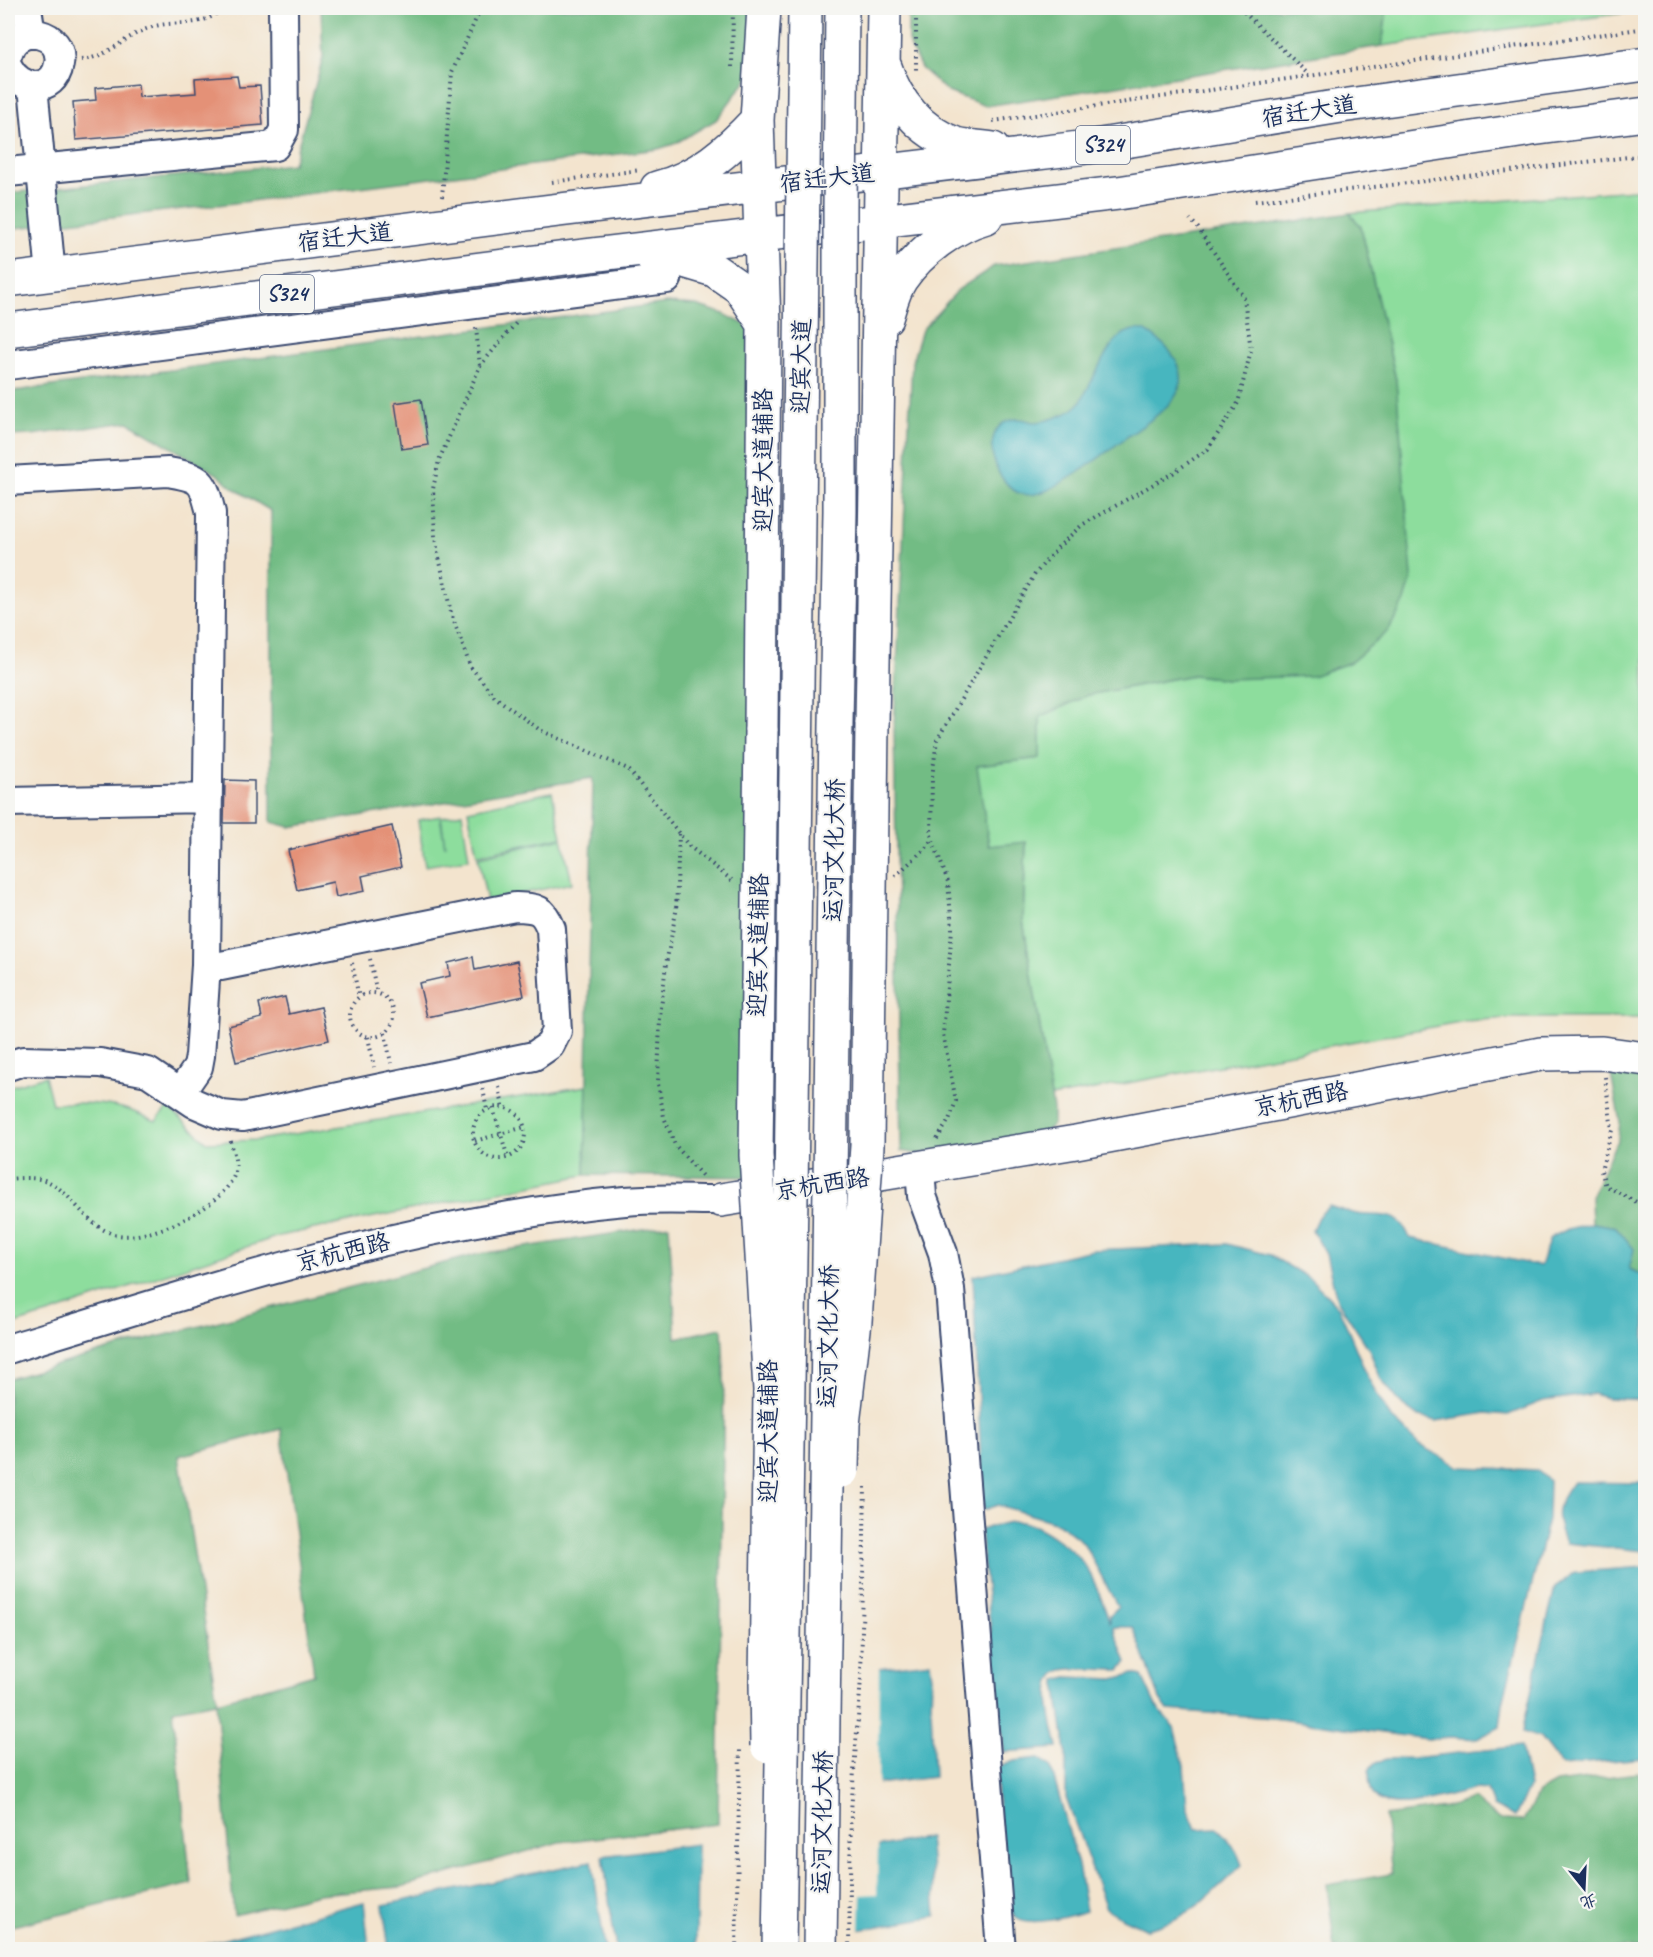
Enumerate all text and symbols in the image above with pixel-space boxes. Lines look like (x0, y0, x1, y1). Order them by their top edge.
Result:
street label: 宿迁大道 (1259, 89, 1359, 133)
road number: S324 (1076, 126, 1130, 164)
street label: 宿迁大道 (778, 157, 876, 199)
street label: 宿迁大道 (296, 216, 394, 258)
road number: S324 (260, 275, 314, 313)
street label: 迎宾大道 (785, 318, 817, 414)
street label: 迎宾大道辅路 (748, 388, 778, 532)
street label: 运河文化大桥 (818, 778, 850, 922)
street label: 迎宾大道辅路 (742, 873, 774, 1017)
street label: 京杭西路 (1251, 1075, 1351, 1123)
street label: 京杭西路 (772, 1162, 872, 1206)
street label: 京杭西路 (293, 1226, 393, 1278)
street label: 运河文化大桥 (812, 1264, 844, 1408)
street label: 迎宾大道辅路 (753, 1359, 783, 1503)
street label: 运河文化大桥 (806, 1750, 838, 1894)
north arrow (1554, 1858, 1614, 1918)
text: 北 (1578, 1889, 1599, 1913)

